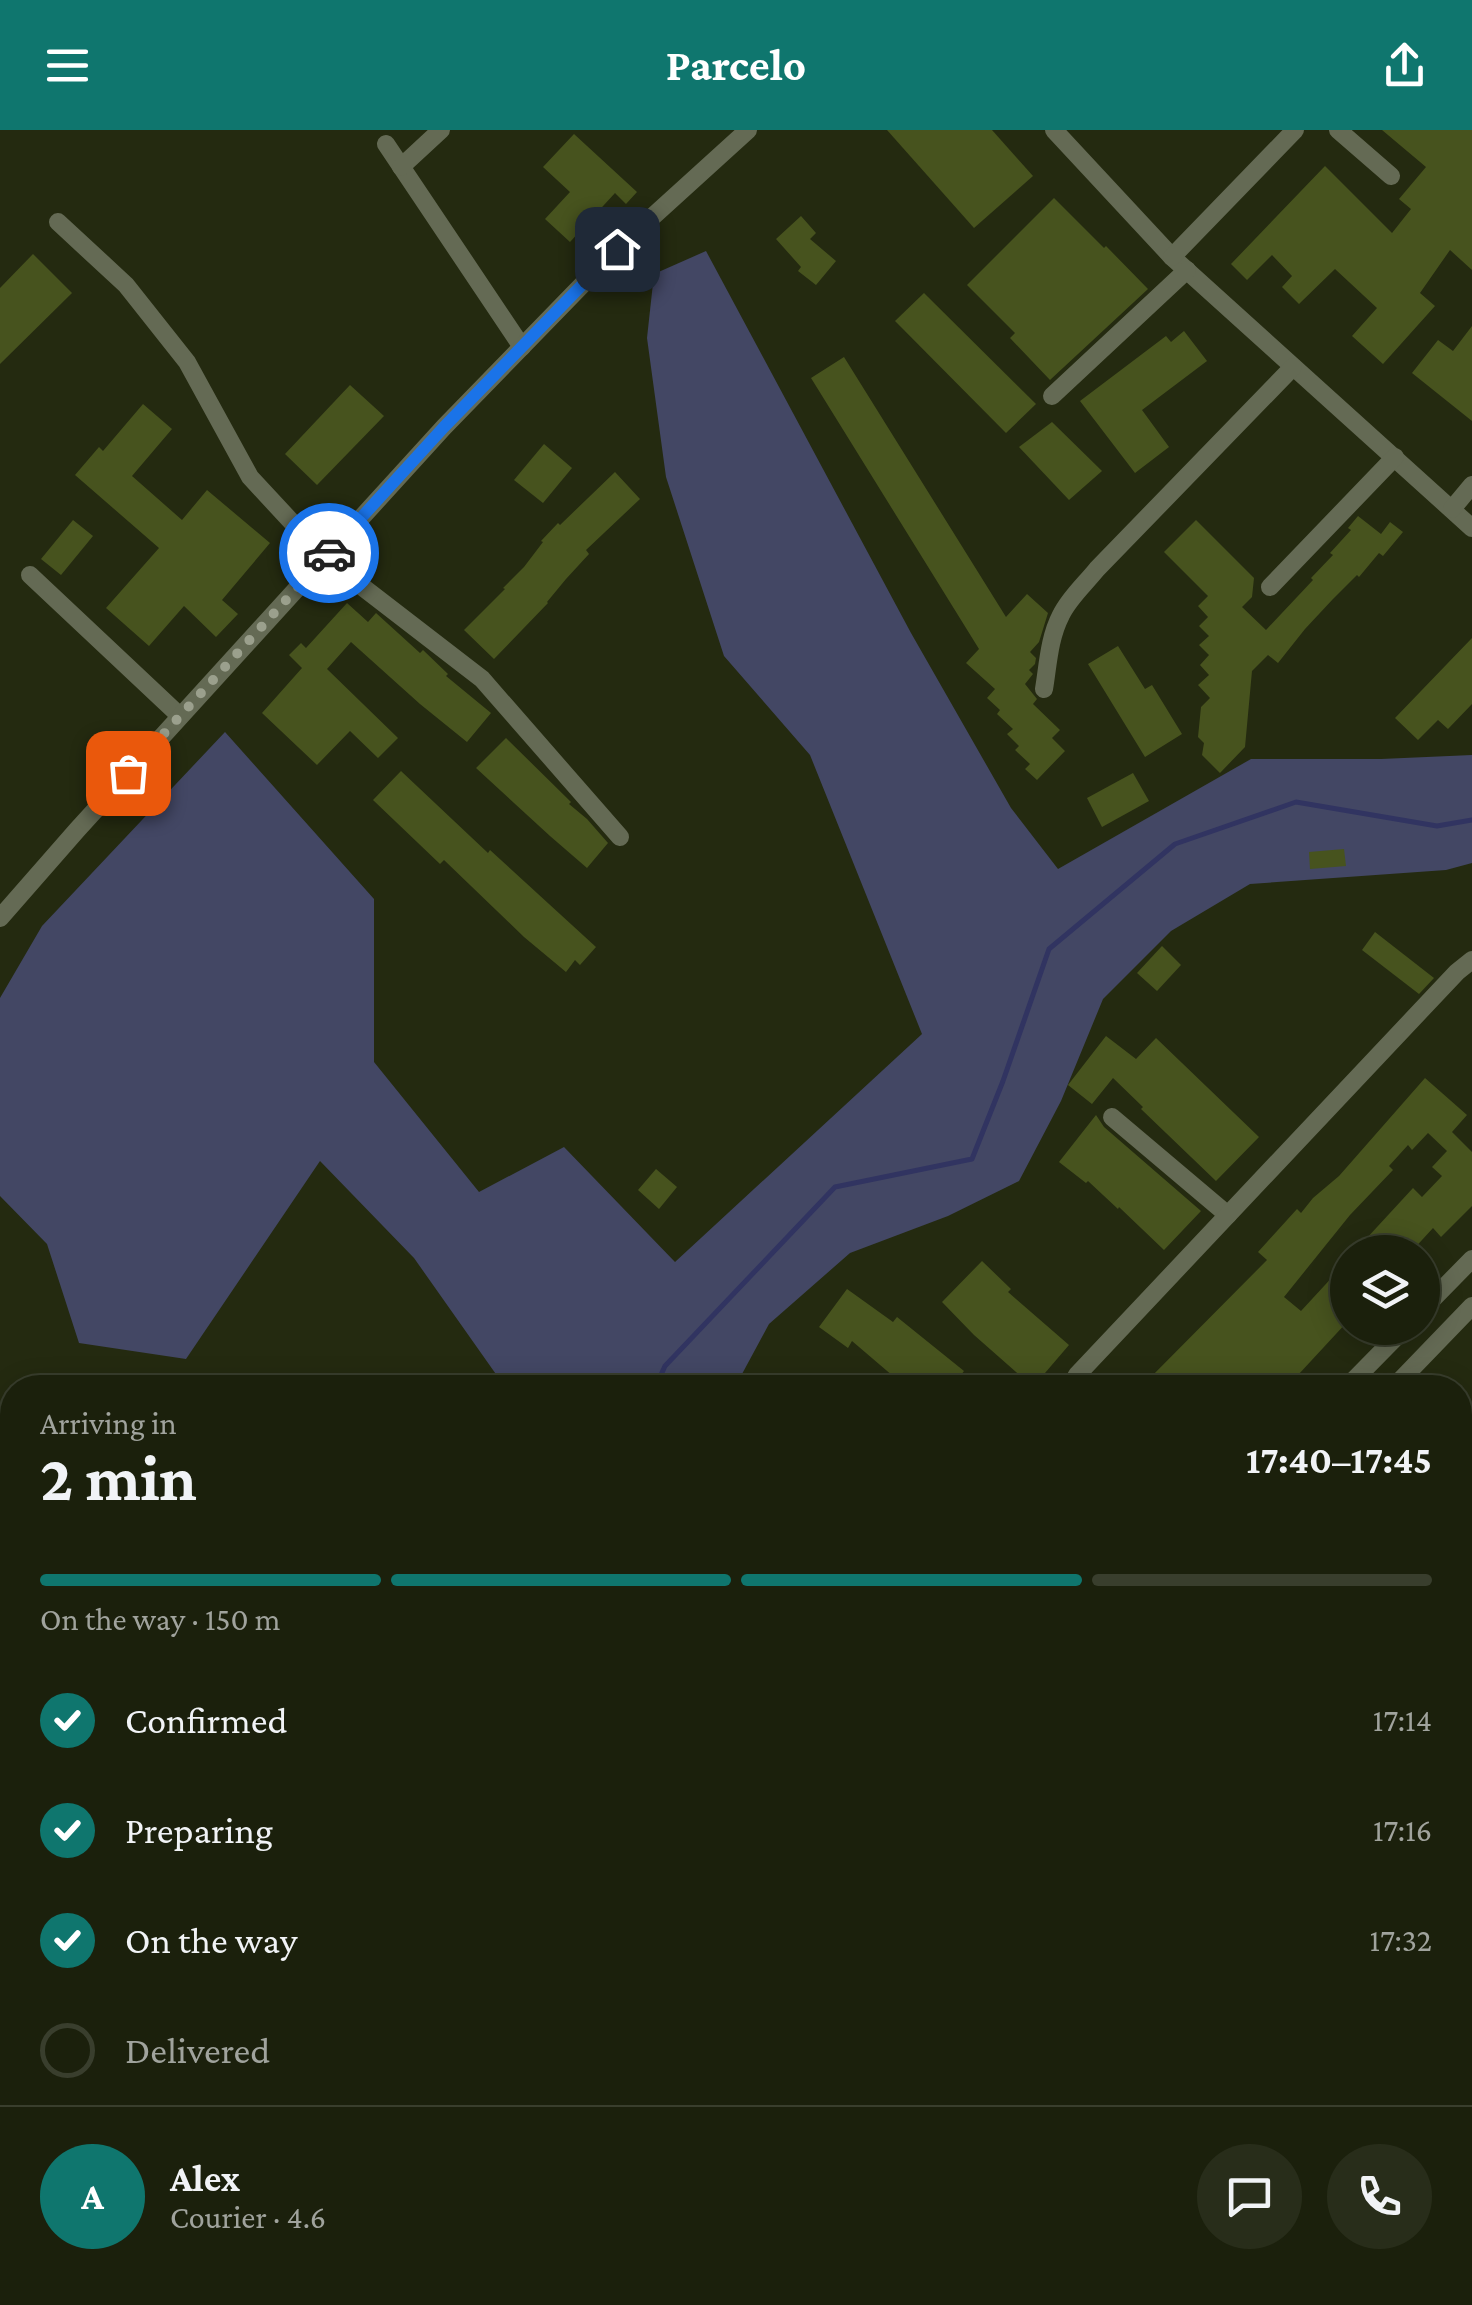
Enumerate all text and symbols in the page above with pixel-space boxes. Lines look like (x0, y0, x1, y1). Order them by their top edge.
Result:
icon: menu (40, 38, 95, 93)
icon: share (1377, 38, 1432, 93)
text: Parcelo (666, 40, 806, 90)
pin (575, 207, 660, 292)
icon: home (590, 222, 645, 277)
courier (279, 503, 379, 603)
icon: car (302, 526, 357, 581)
pin (86, 731, 171, 816)
icon: bag (101, 746, 156, 801)
map controls (1330, 1235, 1440, 1345)
button: layers (1330, 1235, 1440, 1345)
text: Arriving in (40, 1405, 177, 1441)
text: 17:40–17:45 (1246, 1439, 1432, 1481)
text: 2 min (40, 1442, 197, 1514)
text: On the way · 150 m (40, 1601, 280, 1637)
icon: check (40, 1693, 95, 1748)
text: Confirmed (125, 1699, 288, 1741)
text: 17:14 (1373, 1702, 1432, 1738)
icon: check (40, 1803, 95, 1858)
text: Preparing (125, 1809, 273, 1851)
text: 17:16 (1373, 1812, 1432, 1848)
icon: check (40, 1913, 95, 1968)
text: On the way (125, 1919, 297, 1961)
text: 17:32 (1370, 1922, 1432, 1958)
text: Delivered (125, 2029, 270, 2071)
button: chat (1197, 2144, 1302, 2249)
button: phone (1327, 2144, 1432, 2249)
text: Alex (170, 2157, 240, 2199)
text: A (81, 2175, 104, 2217)
text: Courier · 4.6 (170, 2199, 326, 2235)

